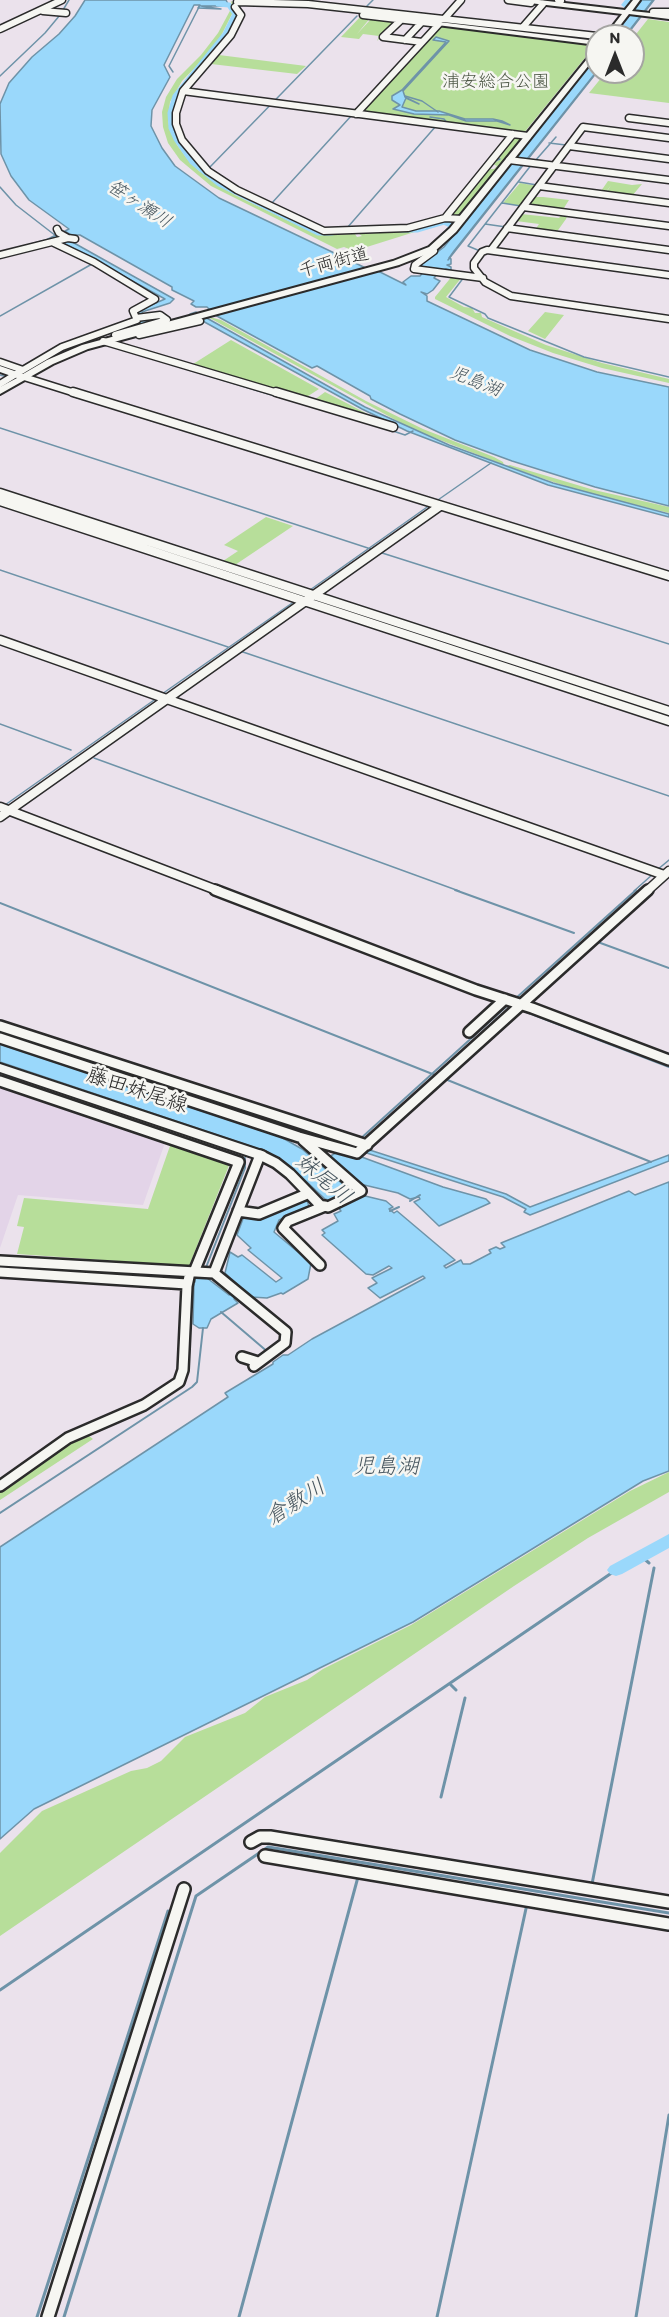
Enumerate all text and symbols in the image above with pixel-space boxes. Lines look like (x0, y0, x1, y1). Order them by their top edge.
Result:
north arrow (585, 24, 645, 84)
text: N (610, 28, 620, 47)
park label: 浦安総合公園 (442, 71, 550, 93)
water label: 笹ヶ瀬川 (103, 176, 175, 234)
street label: 千両街道 (296, 243, 372, 283)
water label: 児島湖 (446, 362, 504, 402)
street label: 藤田妹尾線 (83, 1063, 191, 1119)
water label: 妹尾川 (289, 1149, 357, 1211)
water label: 児島湖 (353, 1454, 419, 1480)
water label: 倉敷川 (261, 1474, 331, 1532)

